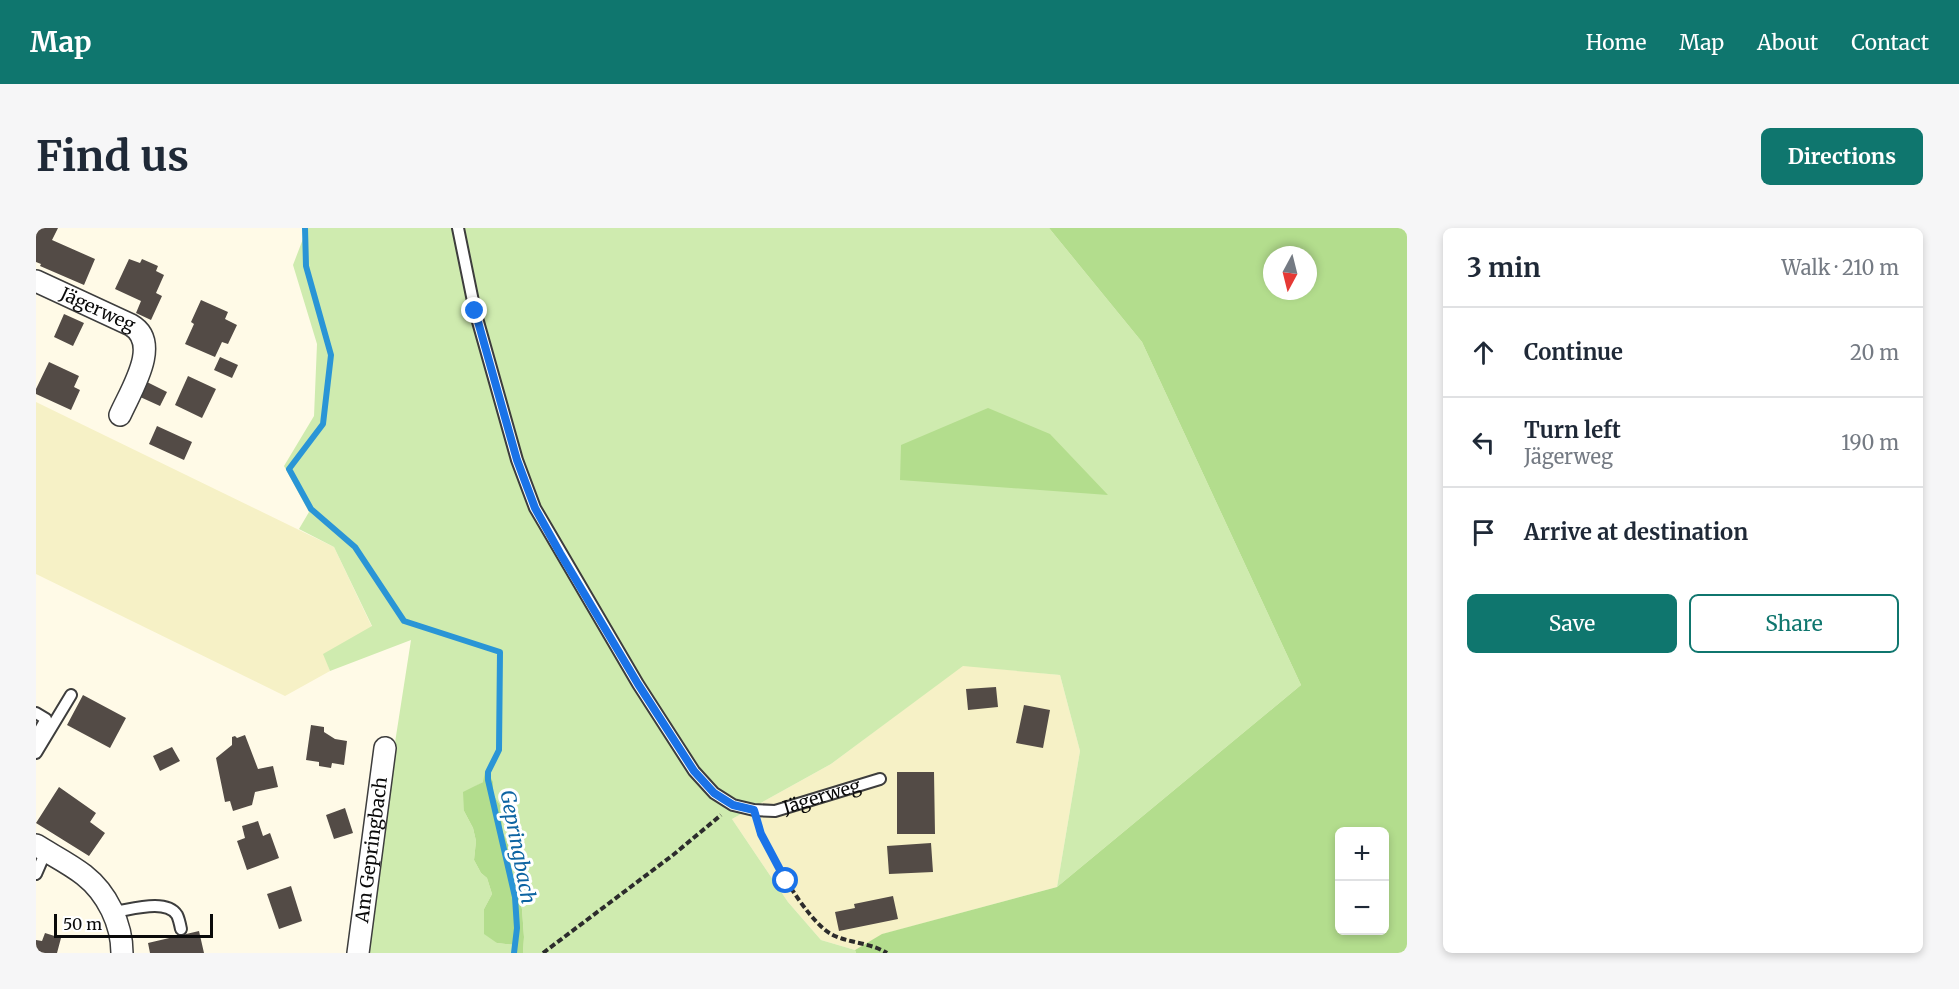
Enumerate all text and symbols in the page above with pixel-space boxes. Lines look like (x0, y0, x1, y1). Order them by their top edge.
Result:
text: Map (30, 24, 92, 60)
text: Home (1586, 29, 1646, 56)
text: Map (1679, 29, 1724, 56)
text: About (1757, 29, 1818, 56)
text: Contact (1851, 29, 1929, 56)
button: Directions (1761, 128, 1923, 185)
text: Find us (36, 130, 189, 182)
north arrow (1263, 246, 1317, 300)
text: 3 min (1467, 251, 1541, 284)
text: Walk · 210 m (1782, 255, 1899, 280)
street label: Jägerweg (56, 281, 139, 336)
route end (461, 297, 487, 323)
icon: ahead (1467, 336, 1500, 369)
text: Continue (1524, 338, 1623, 366)
text: 20 m (1850, 340, 1899, 365)
text: Turn left (1524, 416, 1621, 444)
icon: left (1467, 426, 1500, 459)
text: 190 m (1841, 430, 1899, 455)
text: Jägerweg (1524, 444, 1613, 469)
icon: arrive (1467, 516, 1500, 549)
text: Arrive at destination (1524, 518, 1748, 546)
button: Save (1467, 594, 1677, 653)
button: Share (1689, 594, 1899, 653)
street label: Jägerweg (779, 774, 864, 819)
street label: Am Gepringbach (350, 776, 392, 925)
water label: Gepringbach (495, 788, 542, 906)
map controls (1335, 827, 1389, 935)
button: + (1335, 827, 1389, 881)
route start (772, 867, 798, 893)
button: − (1335, 881, 1389, 935)
scale bar (54, 911, 213, 938)
text: 50 m (63, 914, 102, 934)

